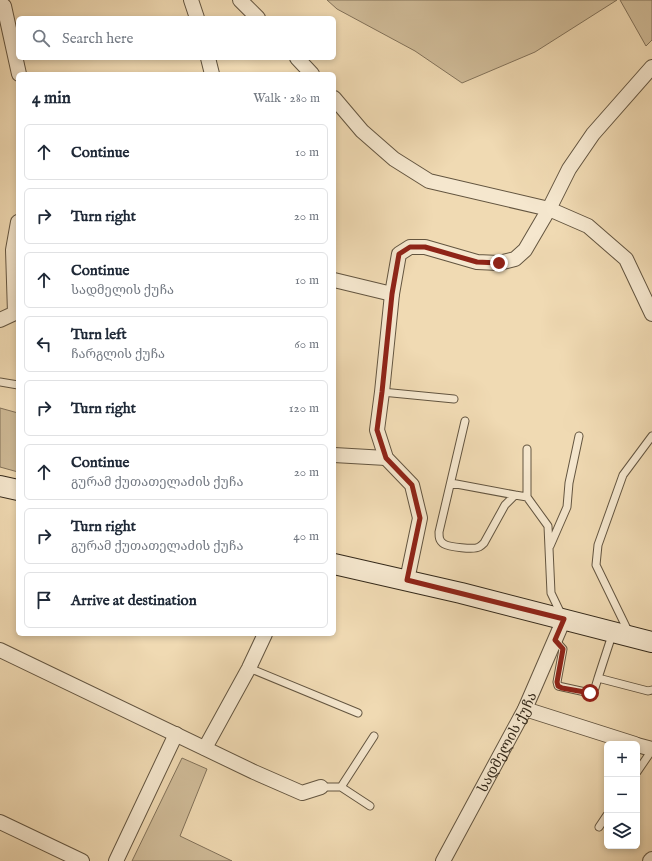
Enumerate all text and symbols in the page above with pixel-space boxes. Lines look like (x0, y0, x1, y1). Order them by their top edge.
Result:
search box (16, 16, 336, 60)
icon: search (30, 27, 52, 49)
text: Search here (62, 29, 133, 48)
text: 4 min (32, 88, 71, 109)
text: Walk · 280 m (253, 90, 320, 107)
icon: ahead (33, 141, 55, 163)
text: Continue (71, 143, 129, 162)
text: 10 m (295, 144, 319, 161)
icon: right (33, 205, 55, 227)
text: Turn right (71, 207, 136, 226)
text: 20 m (294, 208, 319, 225)
route end (490, 254, 508, 272)
text: Continue (71, 261, 129, 280)
icon: ahead (33, 269, 55, 291)
text: 10 m (295, 272, 319, 289)
text: სადმელის ქუჩა (71, 282, 174, 299)
text: Turn left (71, 325, 127, 344)
icon: left (33, 333, 55, 355)
text: 60 m (294, 336, 319, 353)
text: ჩარგლის ქუჩა (71, 346, 165, 363)
icon: right (33, 397, 55, 419)
text: Turn right (71, 399, 136, 418)
text: 120 m (289, 400, 319, 417)
text: Continue (71, 453, 129, 472)
icon: ahead (33, 461, 55, 483)
text: 20 m (294, 464, 319, 481)
text: გურამ ქუთათელაძის ქუჩა (71, 474, 243, 491)
text: Turn right (71, 517, 136, 536)
icon: right (33, 525, 55, 547)
text: 40 m (293, 528, 319, 545)
text: გურამ ქუთათელაძის ქუჩა (71, 538, 243, 555)
icon: arrive (33, 589, 55, 611)
text: Arrive at destination (71, 591, 197, 610)
route start (581, 684, 599, 702)
street label: სადმელის ქუჩა (474, 689, 541, 796)
map controls (604, 741, 640, 849)
button: + (604, 741, 640, 777)
button: − (604, 777, 640, 813)
button: layers (604, 813, 640, 849)

